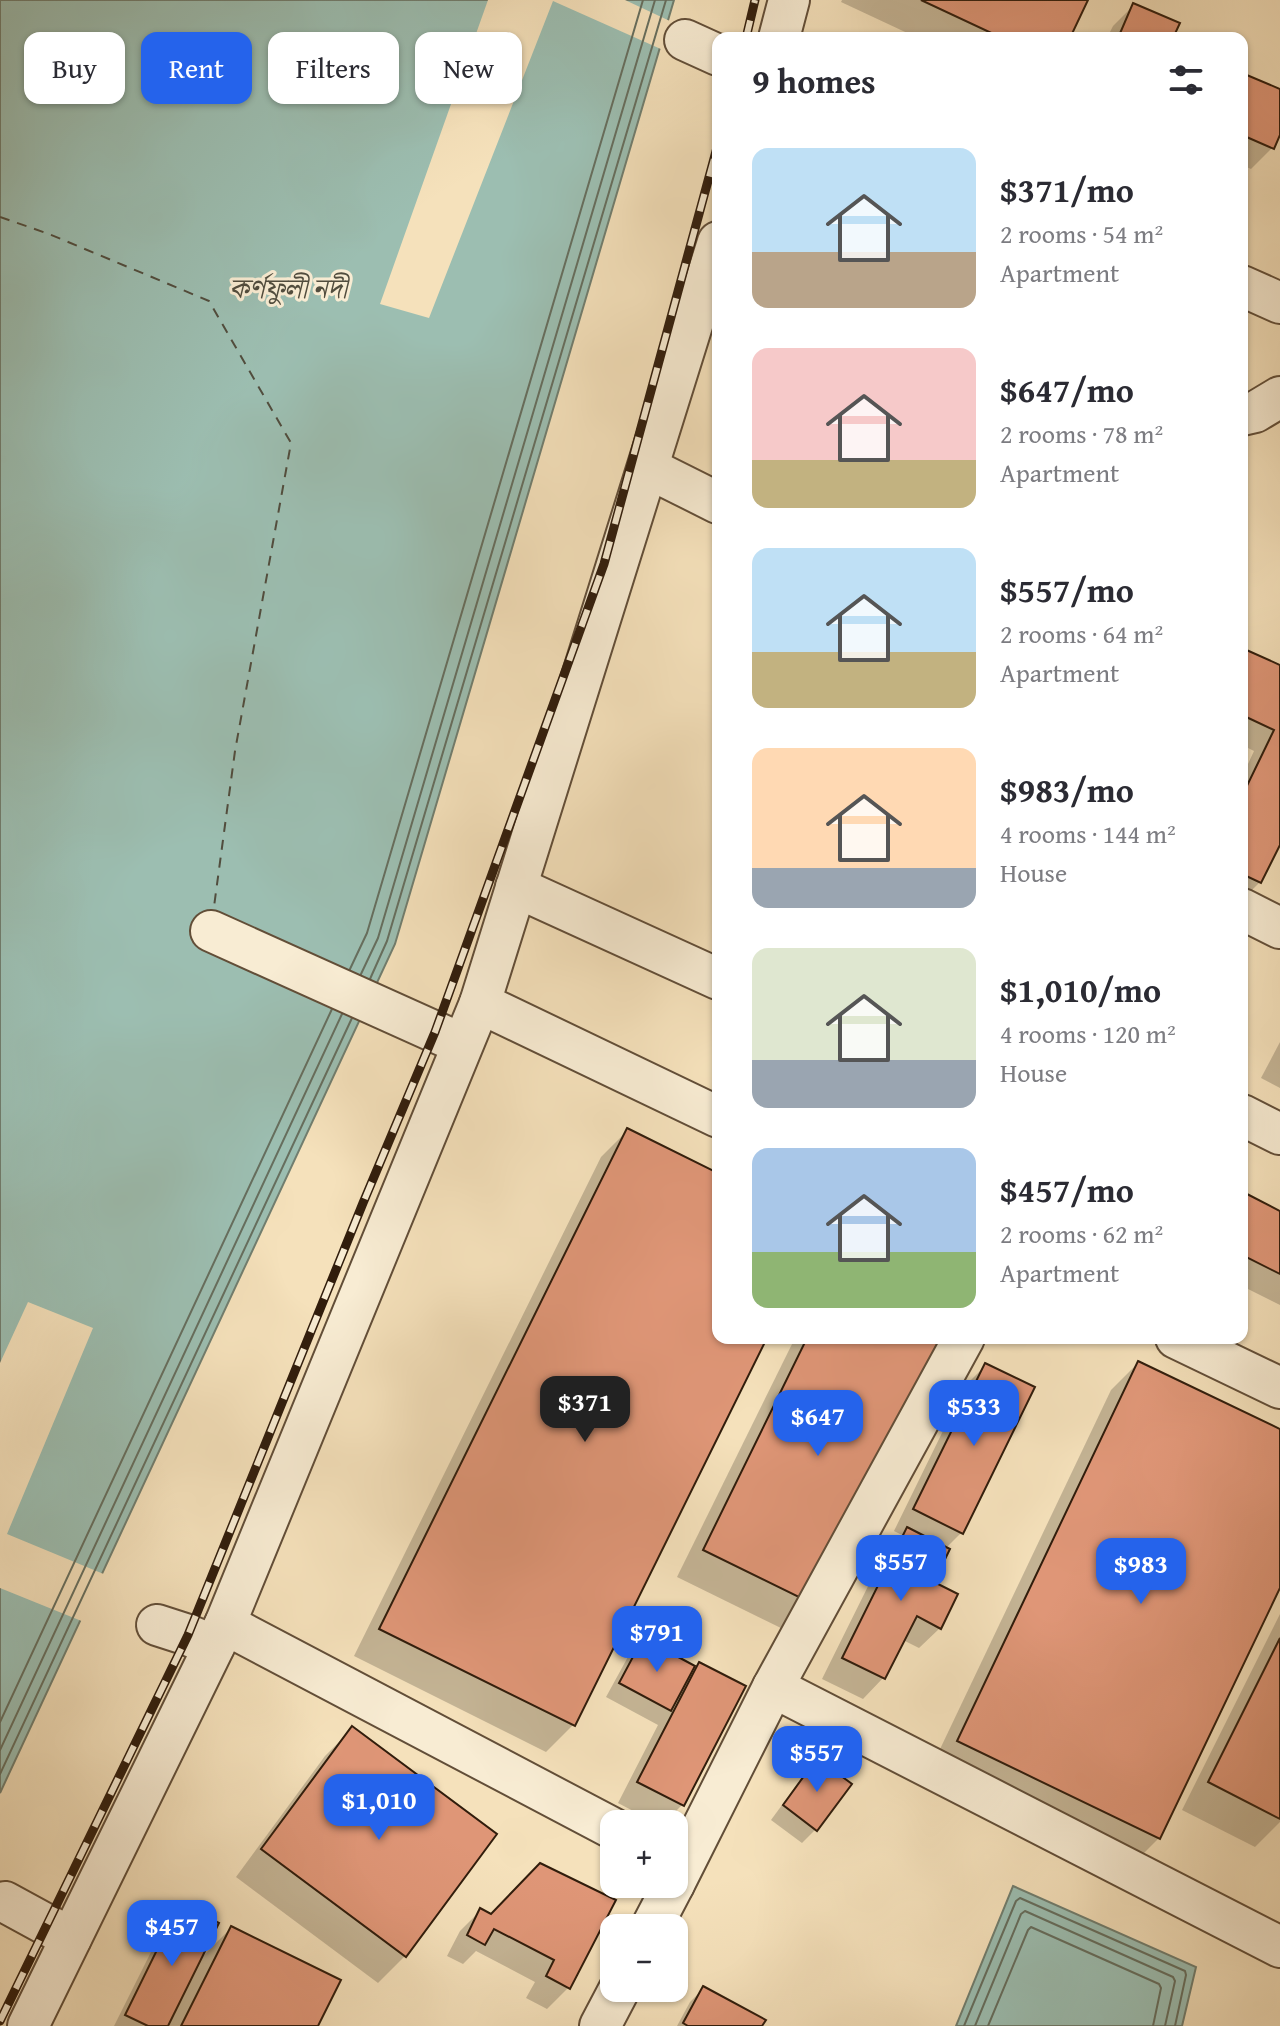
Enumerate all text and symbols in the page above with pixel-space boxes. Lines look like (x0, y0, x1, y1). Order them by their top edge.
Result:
chip: Buy (24, 32, 125, 104)
chip: Rent (141, 32, 252, 104)
chip: Filters (268, 32, 399, 104)
chip: New (415, 32, 522, 104)
text: 9 homes (752, 56, 876, 105)
icon: filters (1164, 58, 1208, 102)
text: $371/mo (1000, 165, 1134, 214)
icon: home (816, 180, 912, 276)
text: 2 rooms · 54 m² (1000, 214, 1163, 253)
text: Apartment (1000, 253, 1119, 292)
water label: কর্ণফুলী নদী (229, 267, 351, 308)
text: $647/mo (1000, 365, 1134, 414)
icon: home (816, 380, 912, 476)
text: 2 rooms · 78 m² (1000, 414, 1163, 453)
text: Apartment (1000, 453, 1119, 492)
text: $557/mo (1000, 565, 1134, 614)
icon: home (816, 580, 912, 676)
text: 2 rooms · 64 m² (1000, 614, 1163, 653)
text: Apartment (1000, 653, 1119, 692)
text: $983/mo (1000, 765, 1134, 814)
icon: home (816, 780, 912, 876)
text: 4 rooms · 144 m² (1000, 814, 1176, 853)
text: House (1000, 853, 1067, 892)
text: $1,010/mo (1000, 965, 1161, 1014)
icon: home (816, 980, 912, 1076)
text: 4 rooms · 120 m² (1000, 1014, 1176, 1053)
text: House (1000, 1053, 1067, 1092)
text: $457/mo (1000, 1165, 1134, 1214)
icon: home (816, 1180, 912, 1276)
text: 2 rooms · 62 m² (1000, 1214, 1163, 1253)
text: Apartment (1000, 1253, 1119, 1292)
pin: $371 (538, 1376, 632, 1444)
pin: $533 (927, 1380, 1021, 1448)
text: $371 (558, 1382, 612, 1421)
text: $533 (947, 1386, 1001, 1425)
pin: $647 (771, 1390, 865, 1458)
text: $647 (791, 1396, 845, 1435)
pin: $557 (854, 1535, 948, 1603)
pin: $983 (1094, 1538, 1188, 1606)
text: $557 (874, 1541, 928, 1580)
text: $983 (1114, 1544, 1168, 1583)
pin: $791 (610, 1606, 704, 1674)
text: $791 (630, 1612, 684, 1651)
pin: $557 (770, 1726, 864, 1794)
text: $557 (790, 1732, 844, 1771)
pin: $1,010 (314, 1774, 444, 1842)
text: $1,010 (342, 1780, 416, 1819)
map controls (600, 1810, 688, 2002)
button: + (600, 1810, 688, 1898)
pin: $457 (125, 1900, 219, 1968)
text: $457 (145, 1906, 199, 1945)
button: − (600, 1914, 688, 2002)

